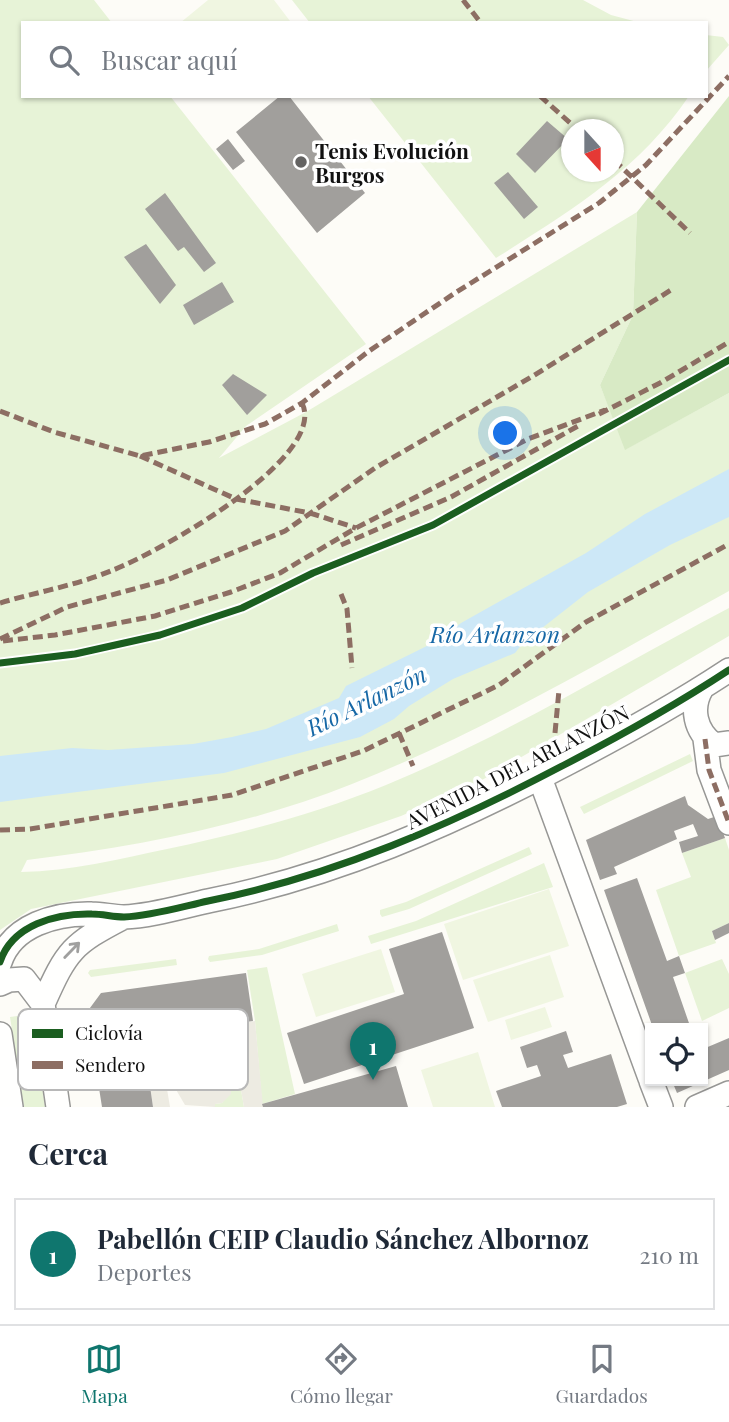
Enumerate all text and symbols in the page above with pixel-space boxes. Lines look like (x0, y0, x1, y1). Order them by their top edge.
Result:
search box (21, 21, 708, 98)
icon: search (45, 41, 83, 79)
text: Buscar aquí (101, 42, 237, 77)
north arrow (561, 119, 624, 182)
place label: Tenis Evolución Burgos (315, 136, 469, 188)
marker: Tenis Evolución Burgos (293, 154, 309, 170)
your location (488, 416, 522, 450)
water label: Río Arlanzon (429, 618, 560, 649)
water label: Río Arlanzón (300, 658, 431, 743)
street label: AVENIDA DEL ARLANZÓN (400, 697, 634, 835)
one-way arrow (64, 941, 81, 958)
legend (18, 1009, 248, 1090)
text: Ciclovía (75, 1019, 143, 1045)
pin: 1 (350, 1022, 396, 1080)
map controls (645, 1023, 708, 1086)
button: locate (645, 1023, 708, 1086)
text: Sendero (75, 1051, 145, 1077)
text: Cerca (28, 1133, 108, 1173)
text: Pabellón CEIP Claudio Sánchez Albornoz (97, 1221, 589, 1256)
text: 1 (49, 1239, 57, 1270)
text: 210 m (640, 1239, 699, 1270)
text: Deportes (97, 1256, 192, 1287)
tab: Mapa (81, 1340, 128, 1408)
tab: Cómo llegar (290, 1340, 393, 1408)
tab: Guardados (555, 1340, 648, 1408)

